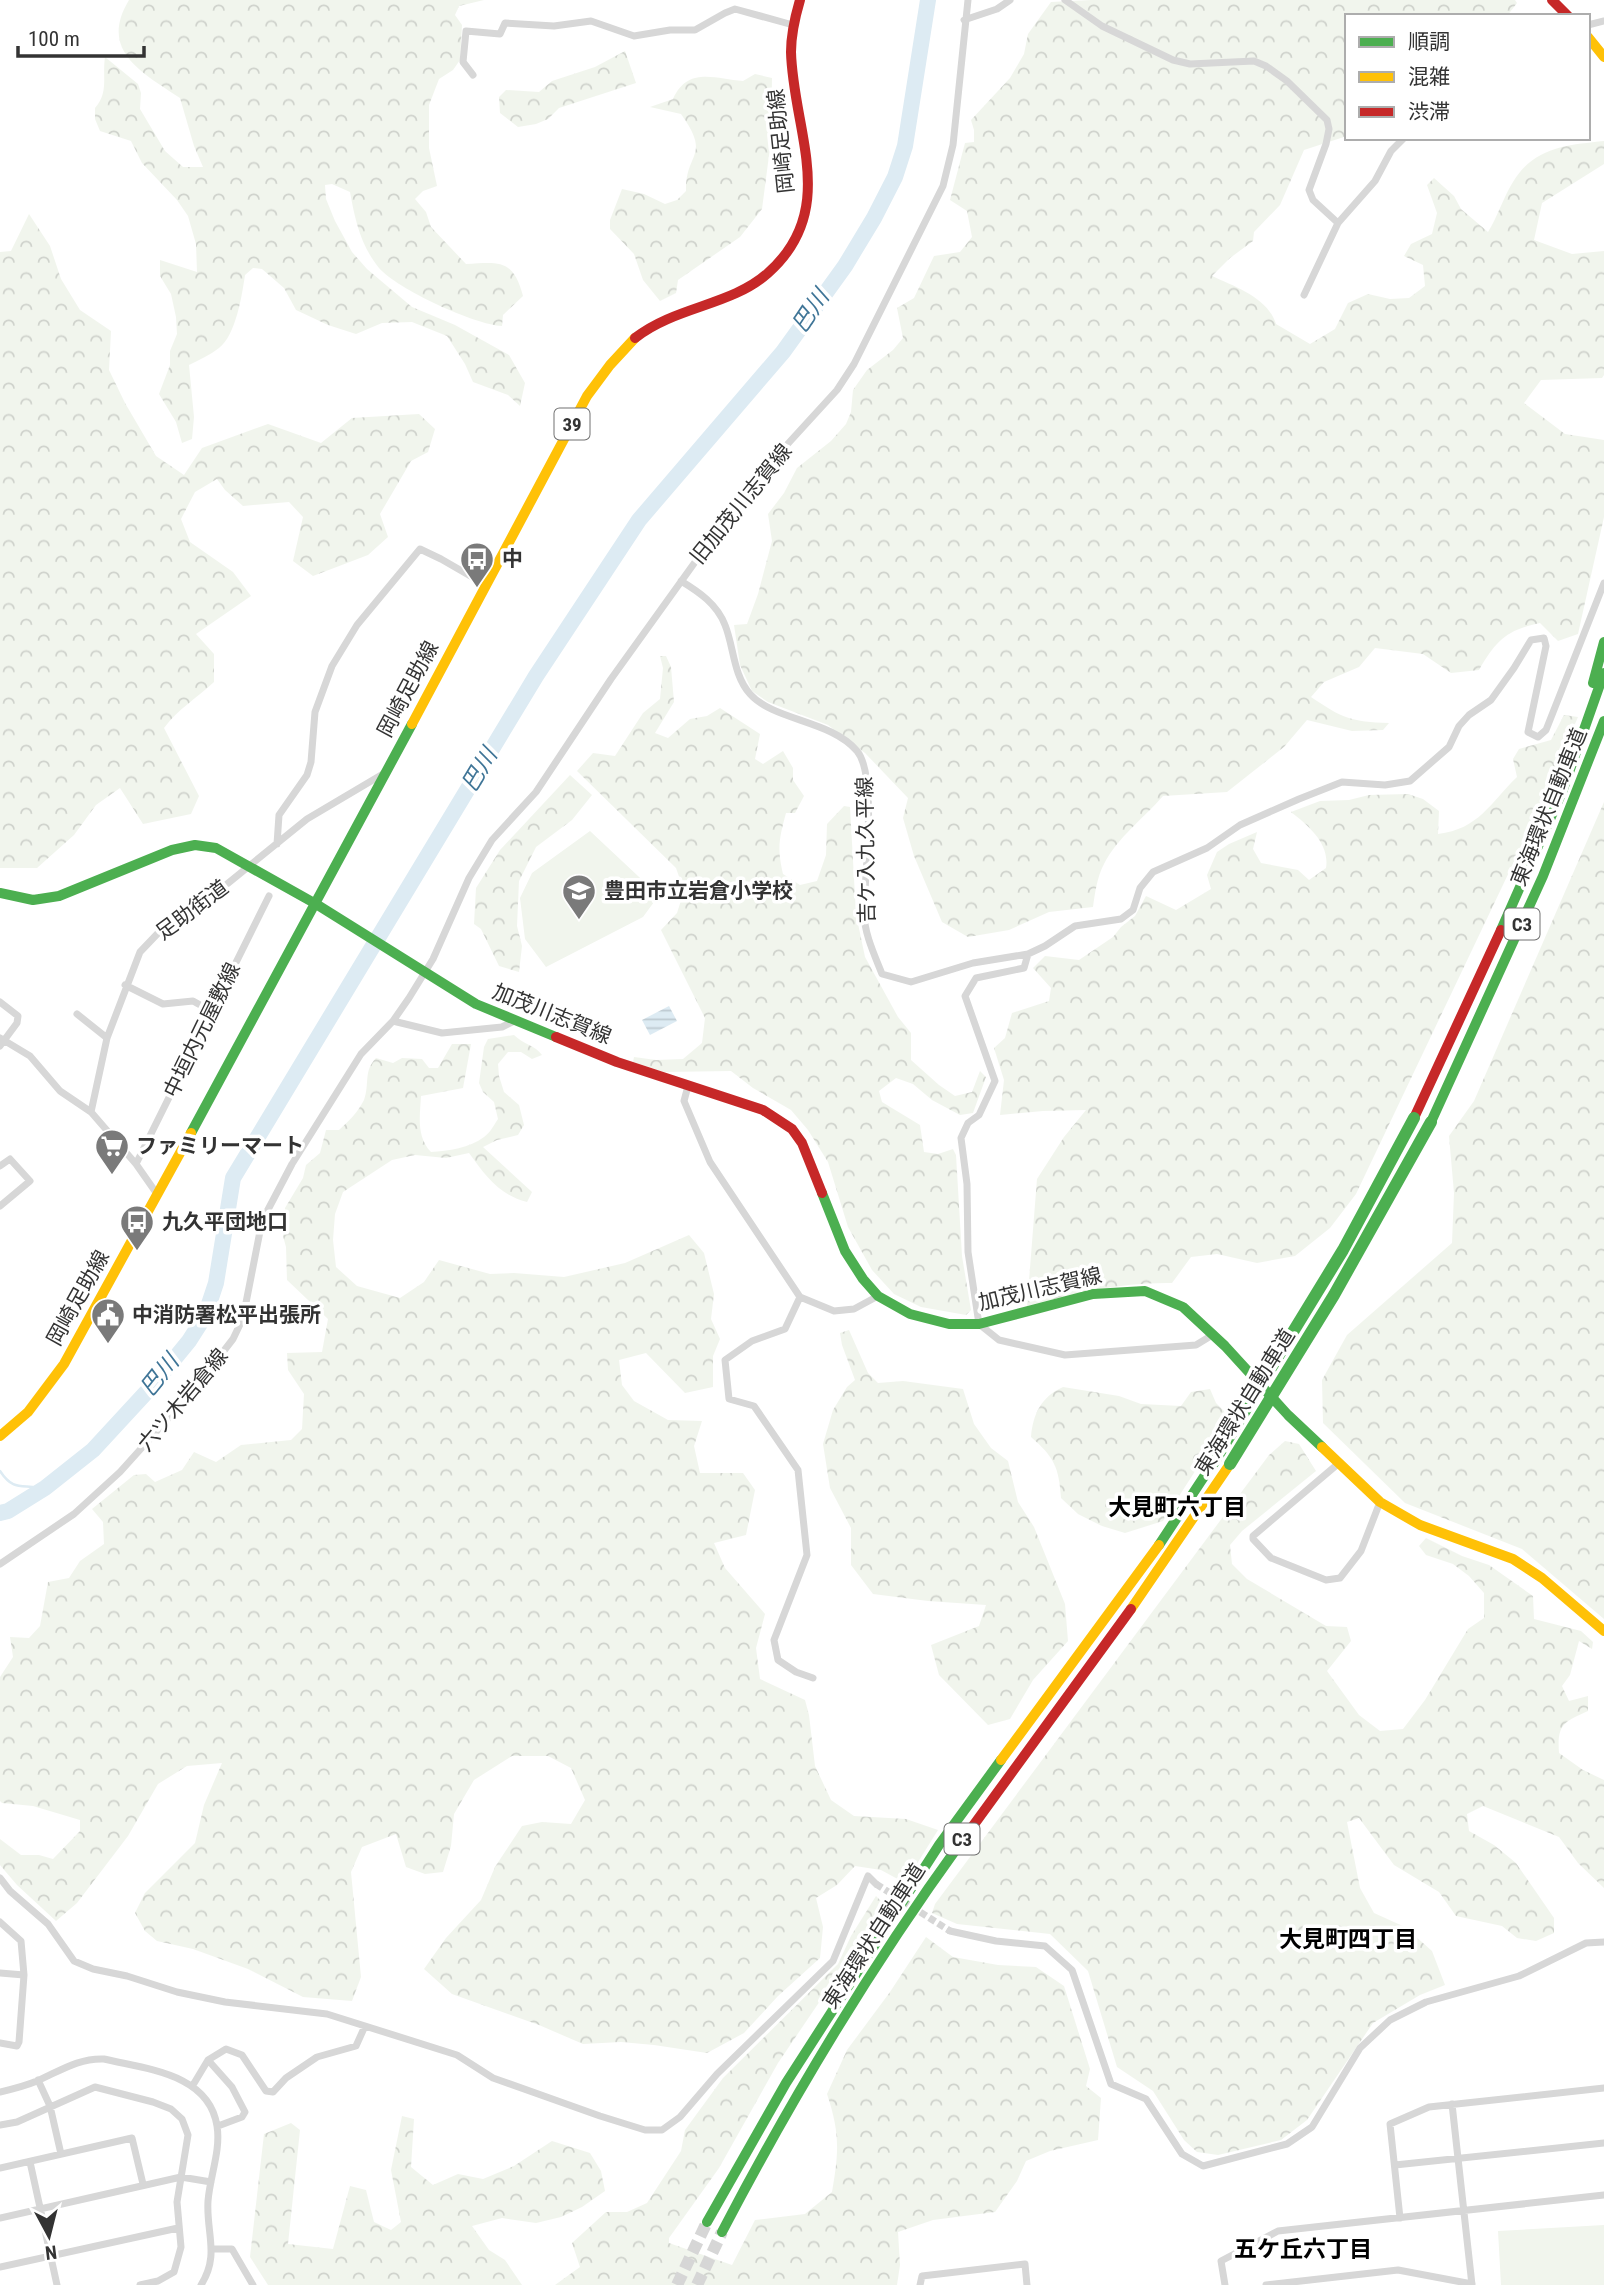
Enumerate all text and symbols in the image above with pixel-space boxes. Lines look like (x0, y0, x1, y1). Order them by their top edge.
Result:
scale bar (18, 14, 144, 58)
legend (1345, 14, 1590, 140)
text: 100 m (28, 27, 80, 51)
text: 順調 (1408, 30, 1450, 54)
text: 混雑 (1408, 65, 1450, 89)
street label: 岡崎足助線 (764, 88, 798, 194)
text: 渋滞 (1408, 100, 1450, 124)
water label: 巴川 (786, 282, 836, 338)
road number: 39 (554, 408, 590, 440)
street label: 旧加茂川志賀線 (685, 439, 797, 569)
bus stop icon: 中 (458, 540, 496, 589)
place label: 中 (502, 547, 523, 571)
street label: 岡崎足助線 (373, 637, 443, 741)
street label: 東海環状自動車道 (1506, 725, 1592, 889)
water label: 巴川 (456, 741, 504, 797)
street label: 吉ケ入九久平線 (853, 776, 879, 924)
school or university icon: 豊田市立岩倉小学校 (560, 872, 598, 921)
street label: 足助街道 (151, 875, 233, 945)
place label: 豊田市立岩倉小学校 (604, 879, 793, 903)
road number: C3 (1504, 908, 1540, 940)
street label: 中垣内元屋敷線 (159, 959, 245, 1101)
street label: 加茂川志賀線 (489, 979, 615, 1049)
supermarket icon: ファミリーマート (93, 1127, 131, 1176)
place label: ファミリーマート (136, 1134, 304, 1158)
bus stop icon: 九久平団地口 (118, 1203, 156, 1252)
place label: 九久平団地口 (162, 1210, 288, 1234)
street label: 岡崎足助線 (42, 1246, 114, 1350)
street label: 加茂川志賀線 (976, 1263, 1104, 1315)
public building icon: 中消防署松平出張所 (89, 1296, 127, 1345)
place label: 中消防署松平出張所 (132, 1303, 321, 1327)
street label: 東海環状自動車道 (1190, 1324, 1300, 1480)
street label: 六ツ木岩倉線 (133, 1344, 233, 1456)
water label: 巴川 (134, 1347, 186, 1402)
district label: 大見町六丁目 (1108, 1494, 1246, 1521)
road number: C3 (944, 1824, 979, 1854)
street label: 東海環状自動車道 (818, 1859, 930, 2013)
district label: 大見町四丁目 (1279, 1926, 1417, 1953)
north arrow (14, 2201, 84, 2271)
district label: 五ケ丘六丁目 (1234, 2236, 1372, 2263)
text: N (44, 2240, 58, 2265)

